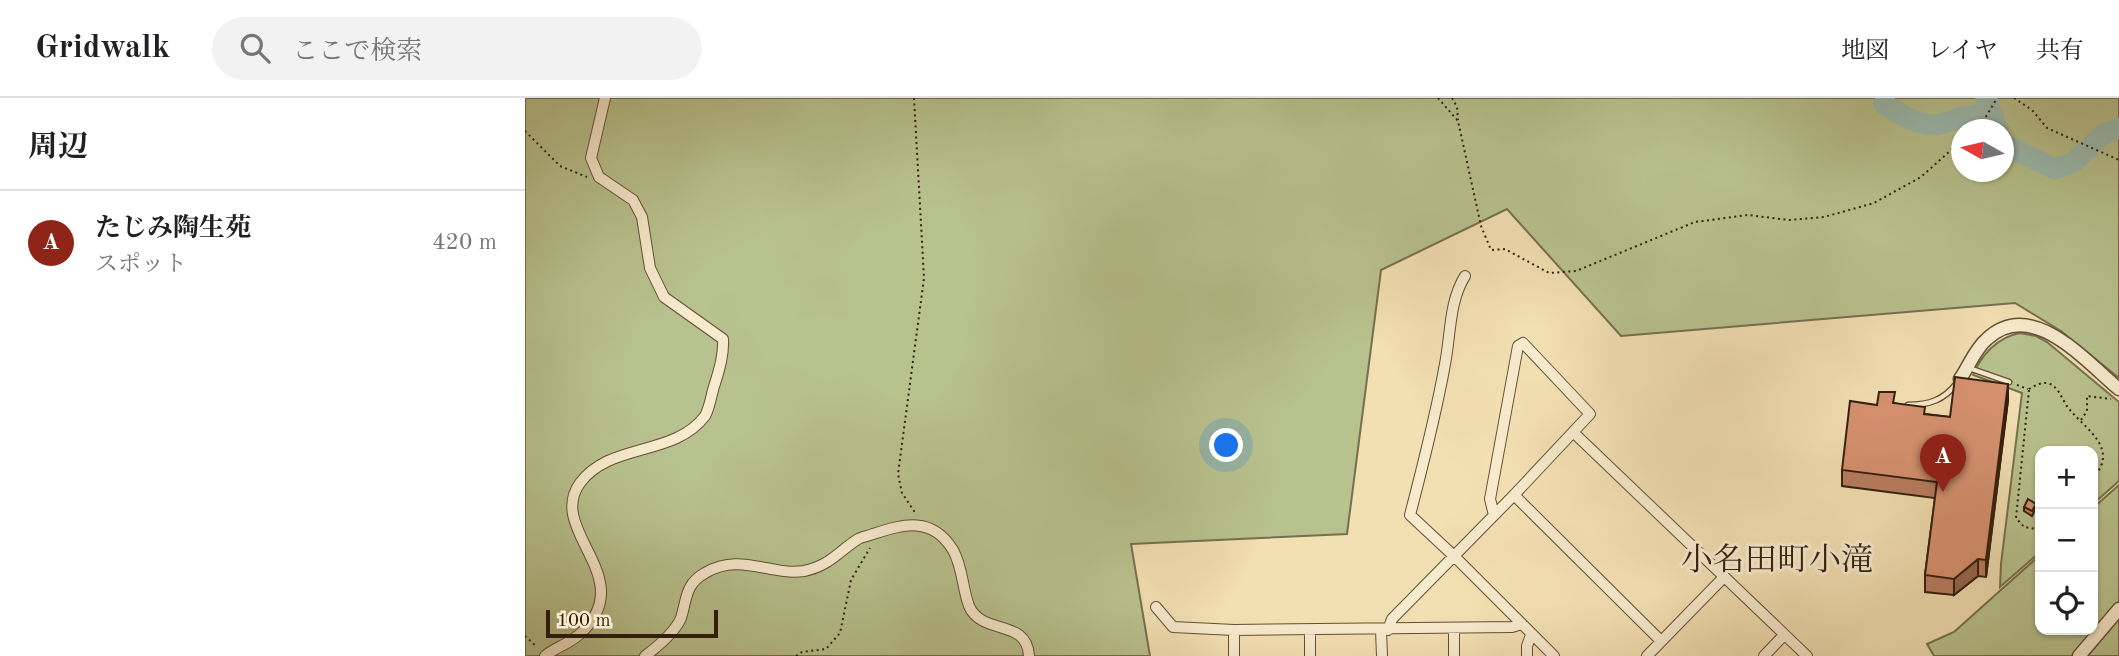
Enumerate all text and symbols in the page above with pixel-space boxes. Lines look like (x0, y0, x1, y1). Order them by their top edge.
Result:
search box (212, 17, 702, 80)
icon: search (236, 29, 274, 67)
text: Gridwalk (35, 32, 170, 65)
text: ここで検索 (292, 39, 422, 65)
text: 地図 (1841, 40, 1889, 64)
text: レイヤ (1927, 40, 1998, 64)
text: 共有 (2036, 40, 2084, 64)
north arrow (1951, 119, 2014, 182)
text: 周辺 (28, 133, 88, 163)
text: たじみ陶生苑 (95, 216, 251, 242)
text: A (42, 231, 60, 254)
text: 420 m (432, 231, 497, 254)
text: スポット (95, 253, 187, 276)
your location (1209, 428, 1243, 462)
pin: A (1920, 434, 1966, 492)
map controls (2035, 446, 2098, 635)
button: + (2035, 446, 2098, 509)
button: − (2035, 509, 2098, 572)
district label: 小名田町小滝 (1681, 543, 1873, 578)
button: locate (2035, 572, 2098, 635)
scale bar (546, 607, 717, 639)
text: 100 m (557, 612, 610, 631)

